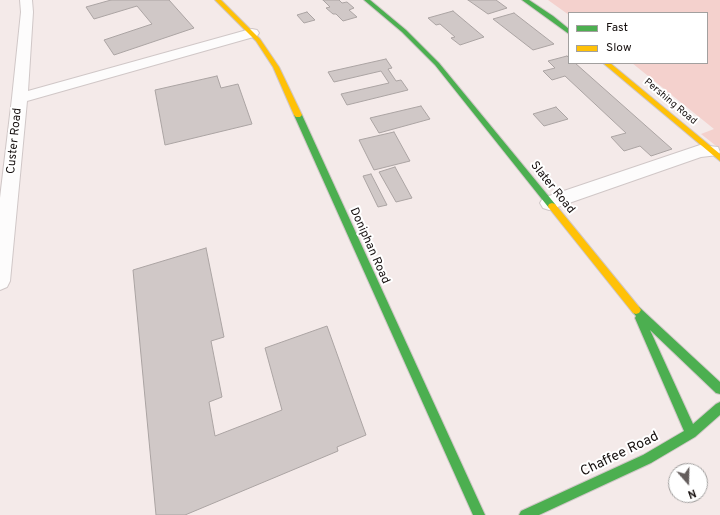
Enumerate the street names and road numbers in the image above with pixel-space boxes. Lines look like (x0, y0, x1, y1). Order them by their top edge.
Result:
street label: Pershing Road (641, 76, 699, 128)
street label: Custer Road (4, 107, 26, 175)
street label: Slater Road (527, 159, 577, 217)
street label: Doniphan Road (346, 206, 392, 286)
street label: Chaffee Road (578, 429, 662, 481)

